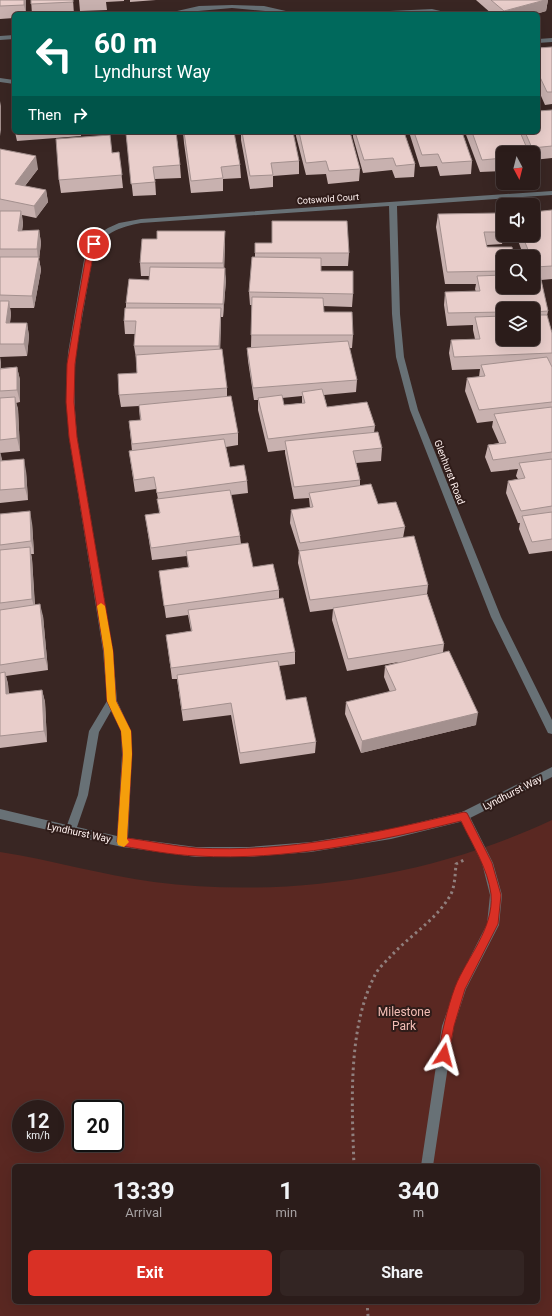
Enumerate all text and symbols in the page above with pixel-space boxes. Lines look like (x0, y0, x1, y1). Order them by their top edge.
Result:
text: 60 m (94, 27, 157, 60)
icon: left (28, 28, 80, 80)
text: Lyndhurst Way (94, 61, 211, 82)
icon: right (69, 104, 91, 126)
text: Then (28, 106, 61, 124)
north arrow (496, 146, 540, 190)
map controls (496, 146, 540, 346)
street label: Cotswold Court (297, 192, 359, 206)
button: sound (496, 198, 540, 242)
pin (77, 227, 111, 261)
icon: arrive (83, 233, 105, 255)
button: search (496, 250, 540, 294)
button: layers (496, 302, 540, 346)
street label: Glenhurst Road (432, 438, 467, 506)
street label: Lyndhurst Way (481, 773, 544, 812)
street label: Lyndhurst Way (46, 820, 112, 845)
park label: Milestone Park (378, 1005, 430, 1033)
position arrow (423, 1034, 465, 1076)
speed limit sign: 20 (72, 1100, 124, 1152)
text: 12 (27, 1109, 49, 1133)
text: km/h (26, 1130, 50, 1141)
text: 13:39 (113, 1177, 175, 1205)
text: 1 (279, 1177, 293, 1205)
text: 340 (398, 1177, 439, 1205)
text: Arrival (125, 1205, 162, 1220)
text: min (275, 1205, 297, 1220)
text: m (413, 1205, 424, 1220)
button: Exit (28, 1250, 272, 1296)
button: Share (280, 1250, 524, 1296)

